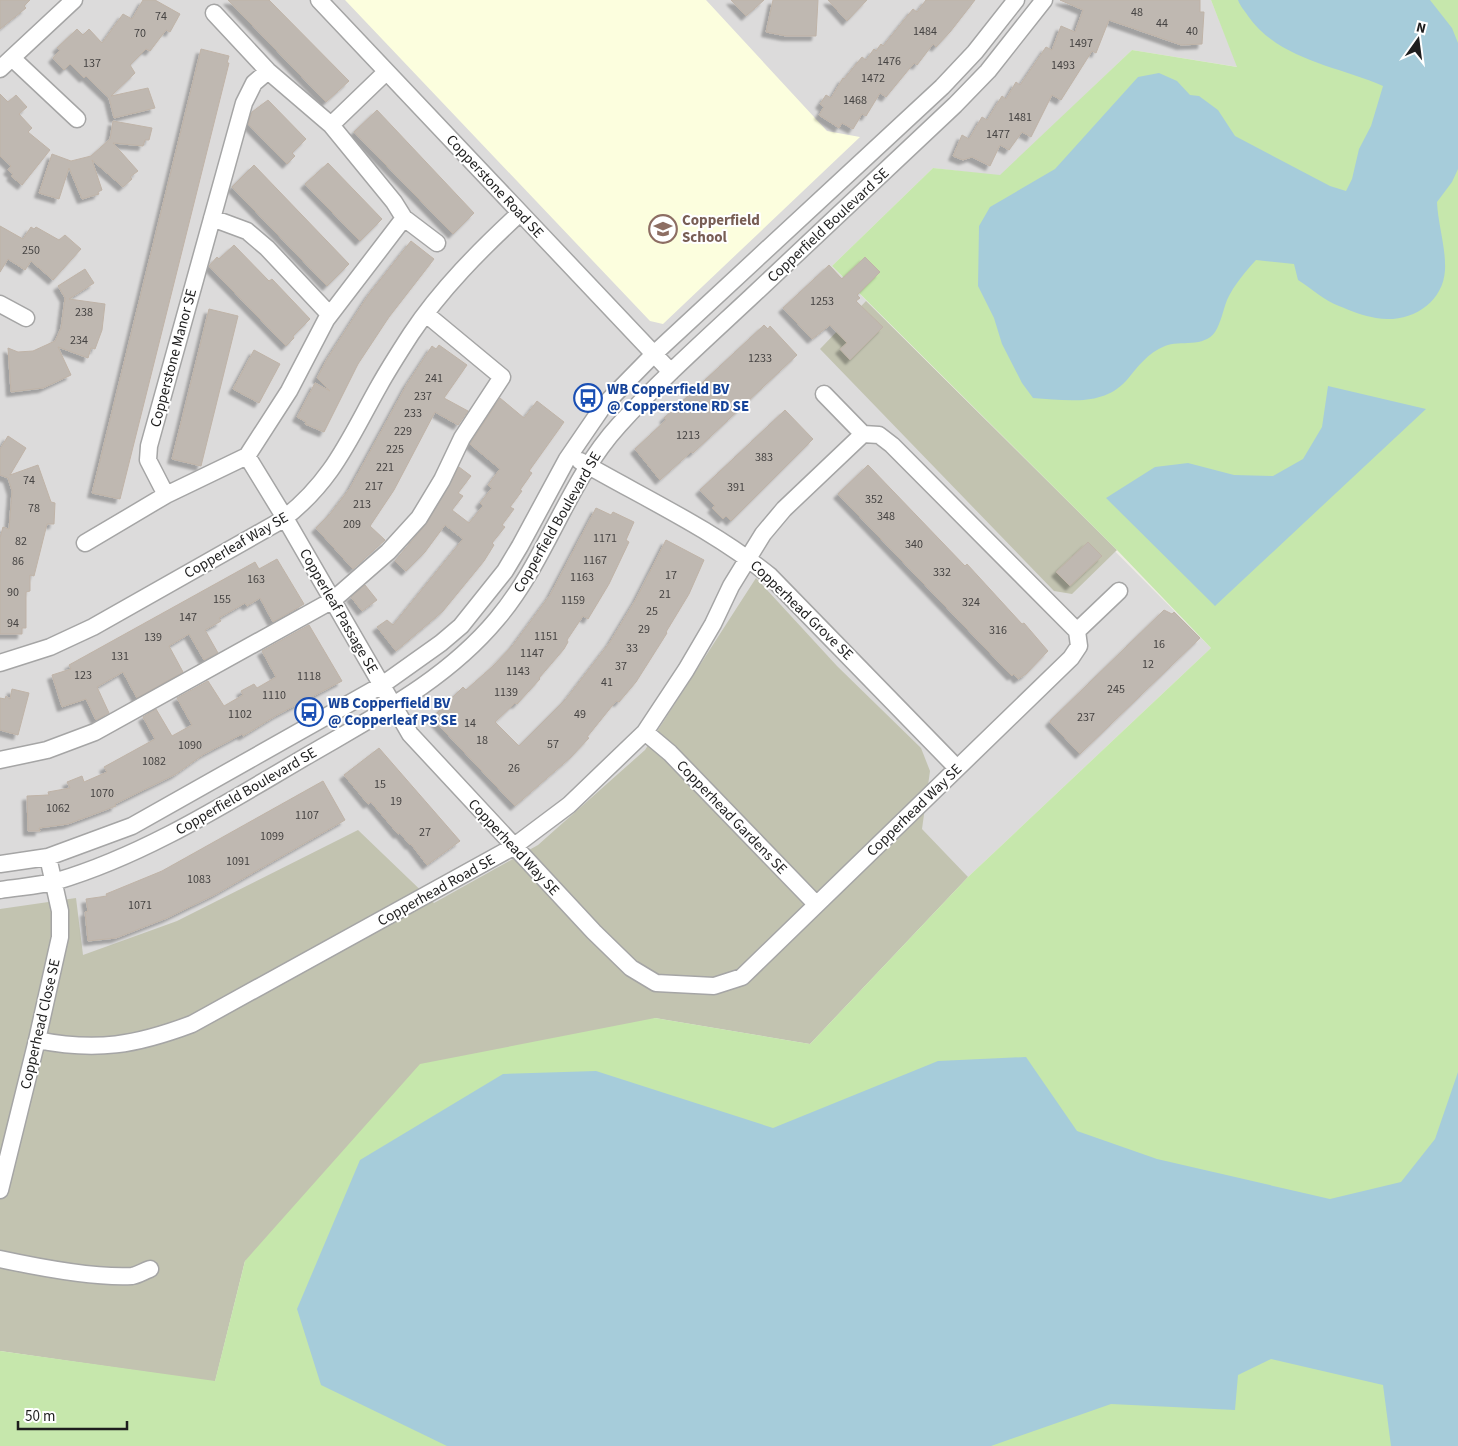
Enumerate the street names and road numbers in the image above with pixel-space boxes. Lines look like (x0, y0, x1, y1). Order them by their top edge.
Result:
street label: Copperstone Road SE (441, 130, 548, 243)
street label: Copperfield Boulevard SE (763, 163, 894, 287)
street label: Copperstone Manor SE (145, 287, 202, 430)
street label: Copperfield Boulevard SE (508, 448, 606, 597)
street label: Copperleaf Way SE (180, 507, 292, 584)
street label: Copperleaf Passage SE (294, 545, 383, 678)
street label: Copperhead Grove SE (745, 556, 858, 665)
street label: Copperfield Boulevard SE (172, 742, 321, 840)
street label: Copperhead Gardens SE (672, 756, 792, 879)
street label: Copperhead Way SE (862, 759, 967, 861)
street label: Copperhead Way SE (463, 794, 564, 900)
street label: Copperhead Road SE (374, 849, 499, 931)
street label: Copperhead Close SE (15, 957, 66, 1091)

